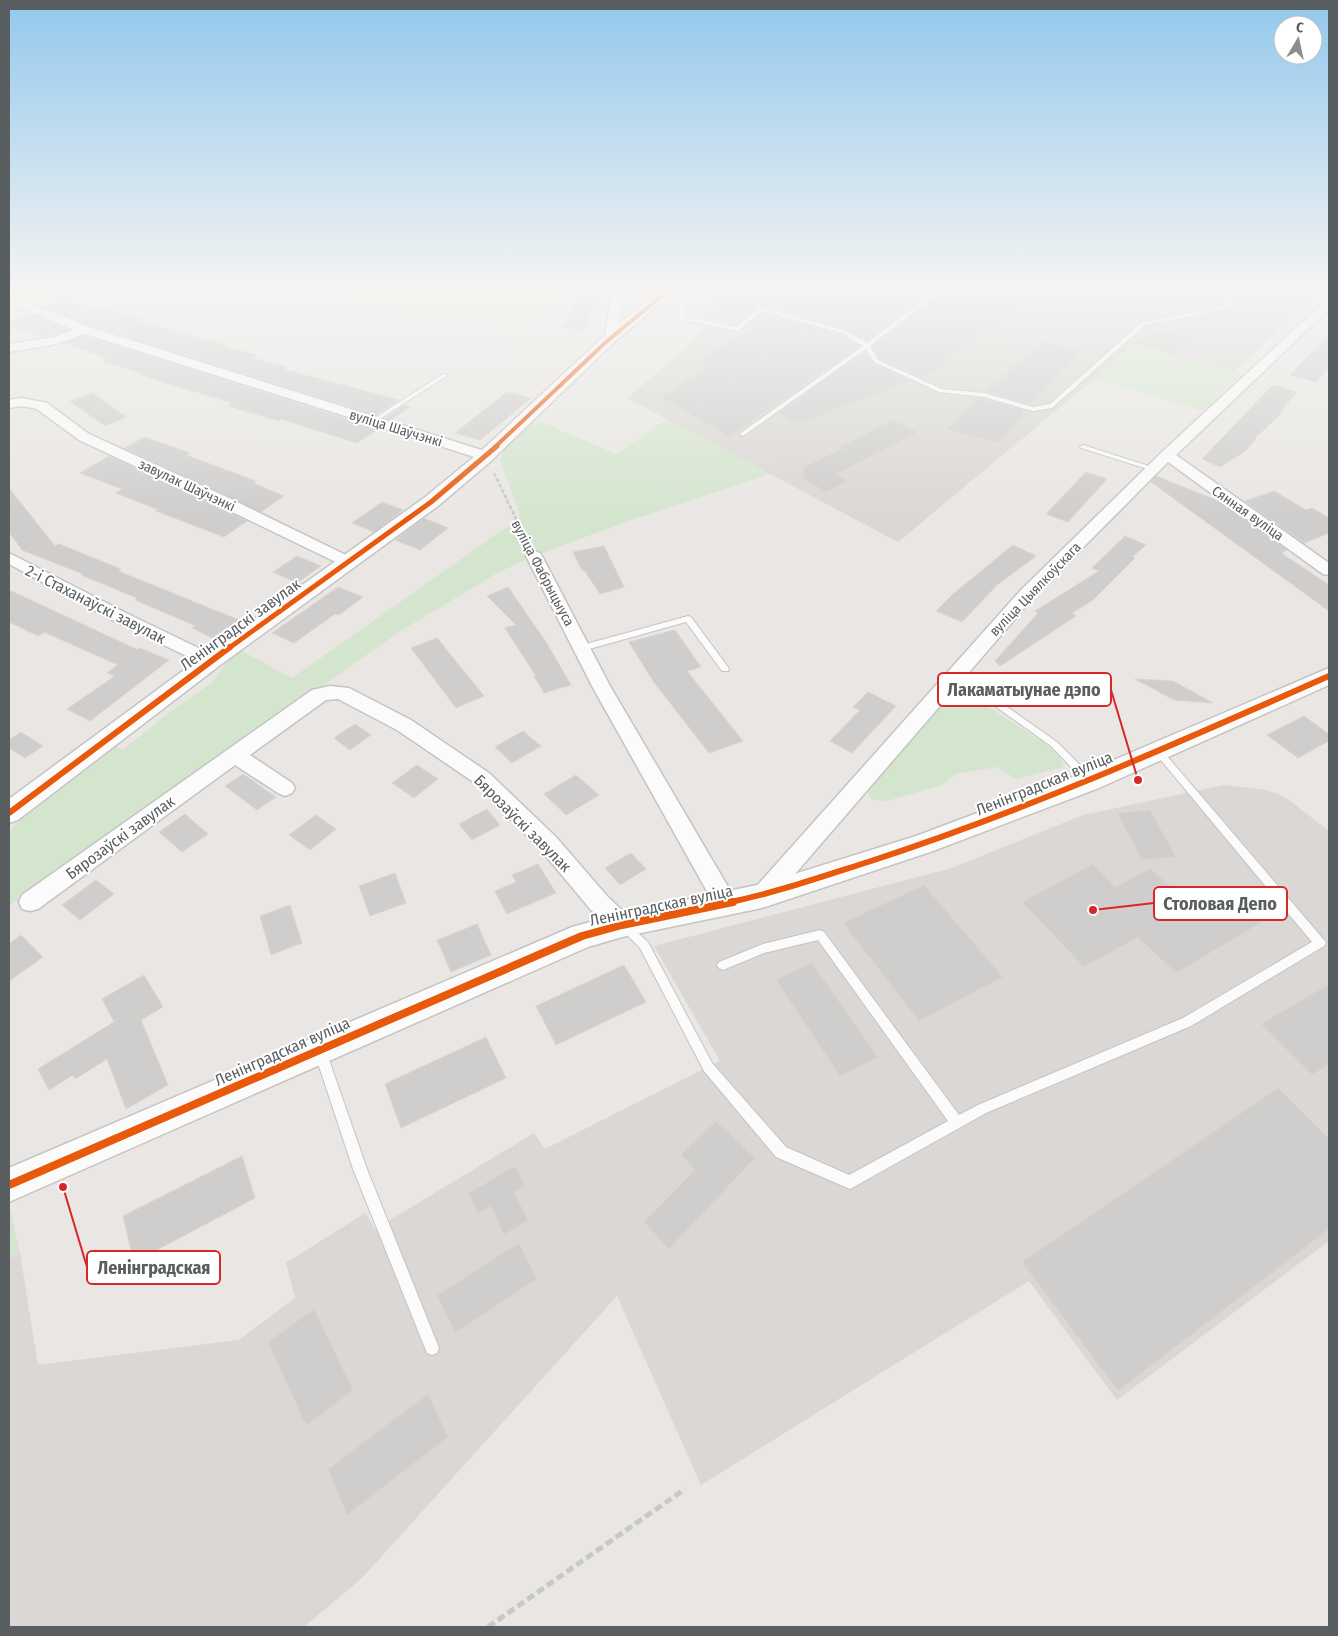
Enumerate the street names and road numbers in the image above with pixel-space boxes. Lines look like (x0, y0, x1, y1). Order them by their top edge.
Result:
street label: вуліца Шаўчэнкі (347, 406, 444, 451)
street label: завулак Шаўчэнкі (136, 456, 238, 515)
street label: Сянная вуліца (1209, 482, 1287, 544)
street label: вуліца Фабрыцыуса (507, 517, 578, 629)
street label: вуліца Цыялкоўскага (986, 539, 1085, 640)
street label: 2-і Стаханаўскі завулак (22, 561, 170, 648)
street label: Ленінградскі завулак (176, 574, 305, 674)
street label: Ленінградская вуліца (973, 747, 1115, 820)
street label: Бярозаўскі завулак (470, 771, 576, 876)
street label: Бярозаўскі завулак (62, 791, 179, 883)
street label: Ленінградская вуліца (588, 881, 735, 930)
street label: Ленінградская вуліца (212, 1013, 353, 1090)

